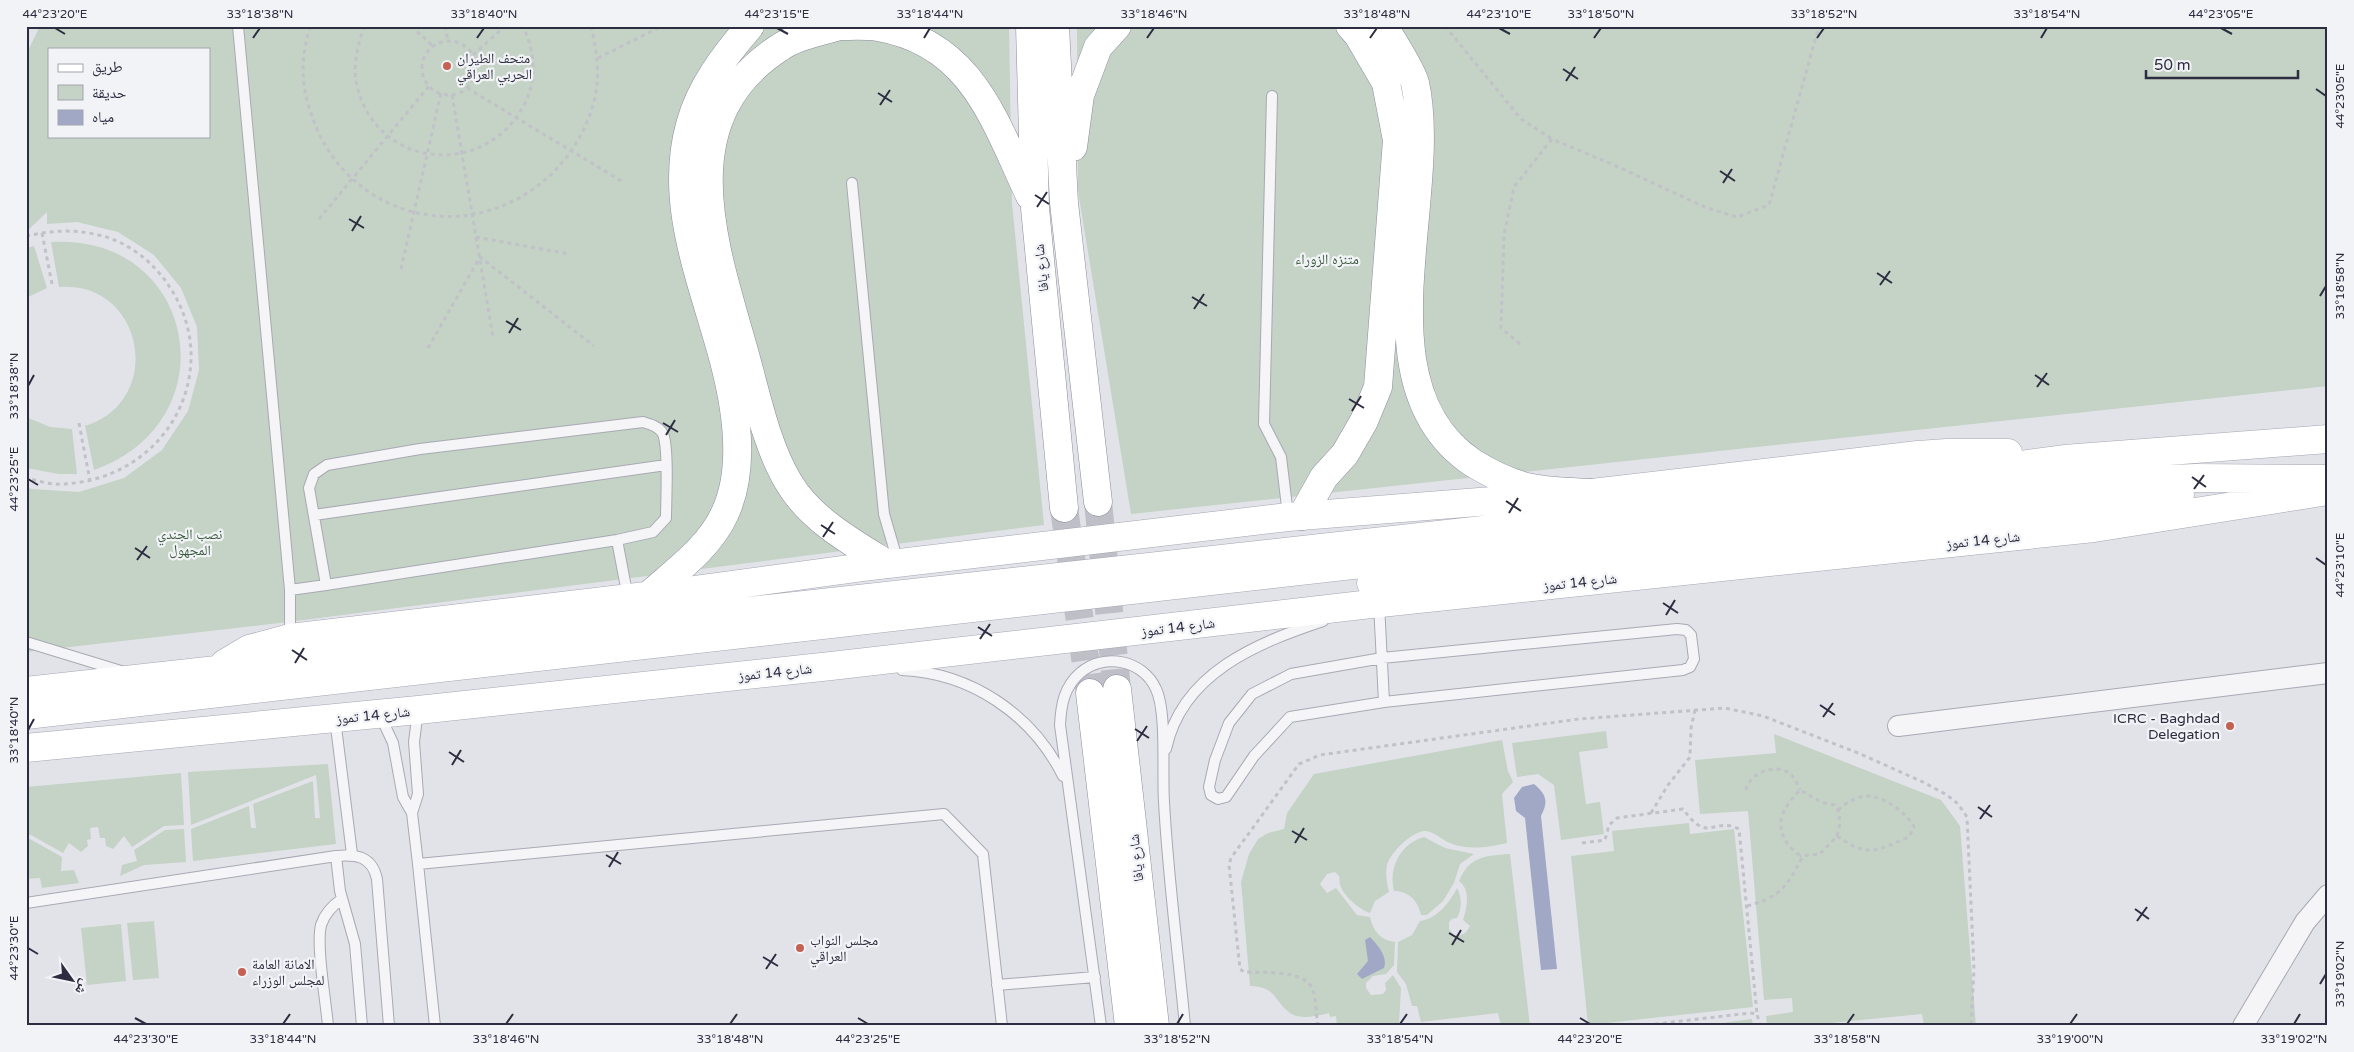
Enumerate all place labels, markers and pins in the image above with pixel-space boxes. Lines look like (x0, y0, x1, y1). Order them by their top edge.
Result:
place label: متحف الطيران الحربي العراقي (457, 50, 532, 86)
marker: متحف الطيران الحربي العراقي (441, 60, 453, 72)
place label: ICRC - Baghdad Delegation (2113, 710, 2220, 743)
marker: ICRC - Baghdad Delegation (2224, 720, 2236, 732)
place label: مجلس النواب العراقي (810, 932, 878, 968)
marker: مجلس النواب العراقي (794, 942, 806, 954)
place label: الامانة العامة لمجلس الوزراء (252, 956, 325, 989)
marker: الامانة العامة لمجلس الوزراء (236, 966, 248, 978)

